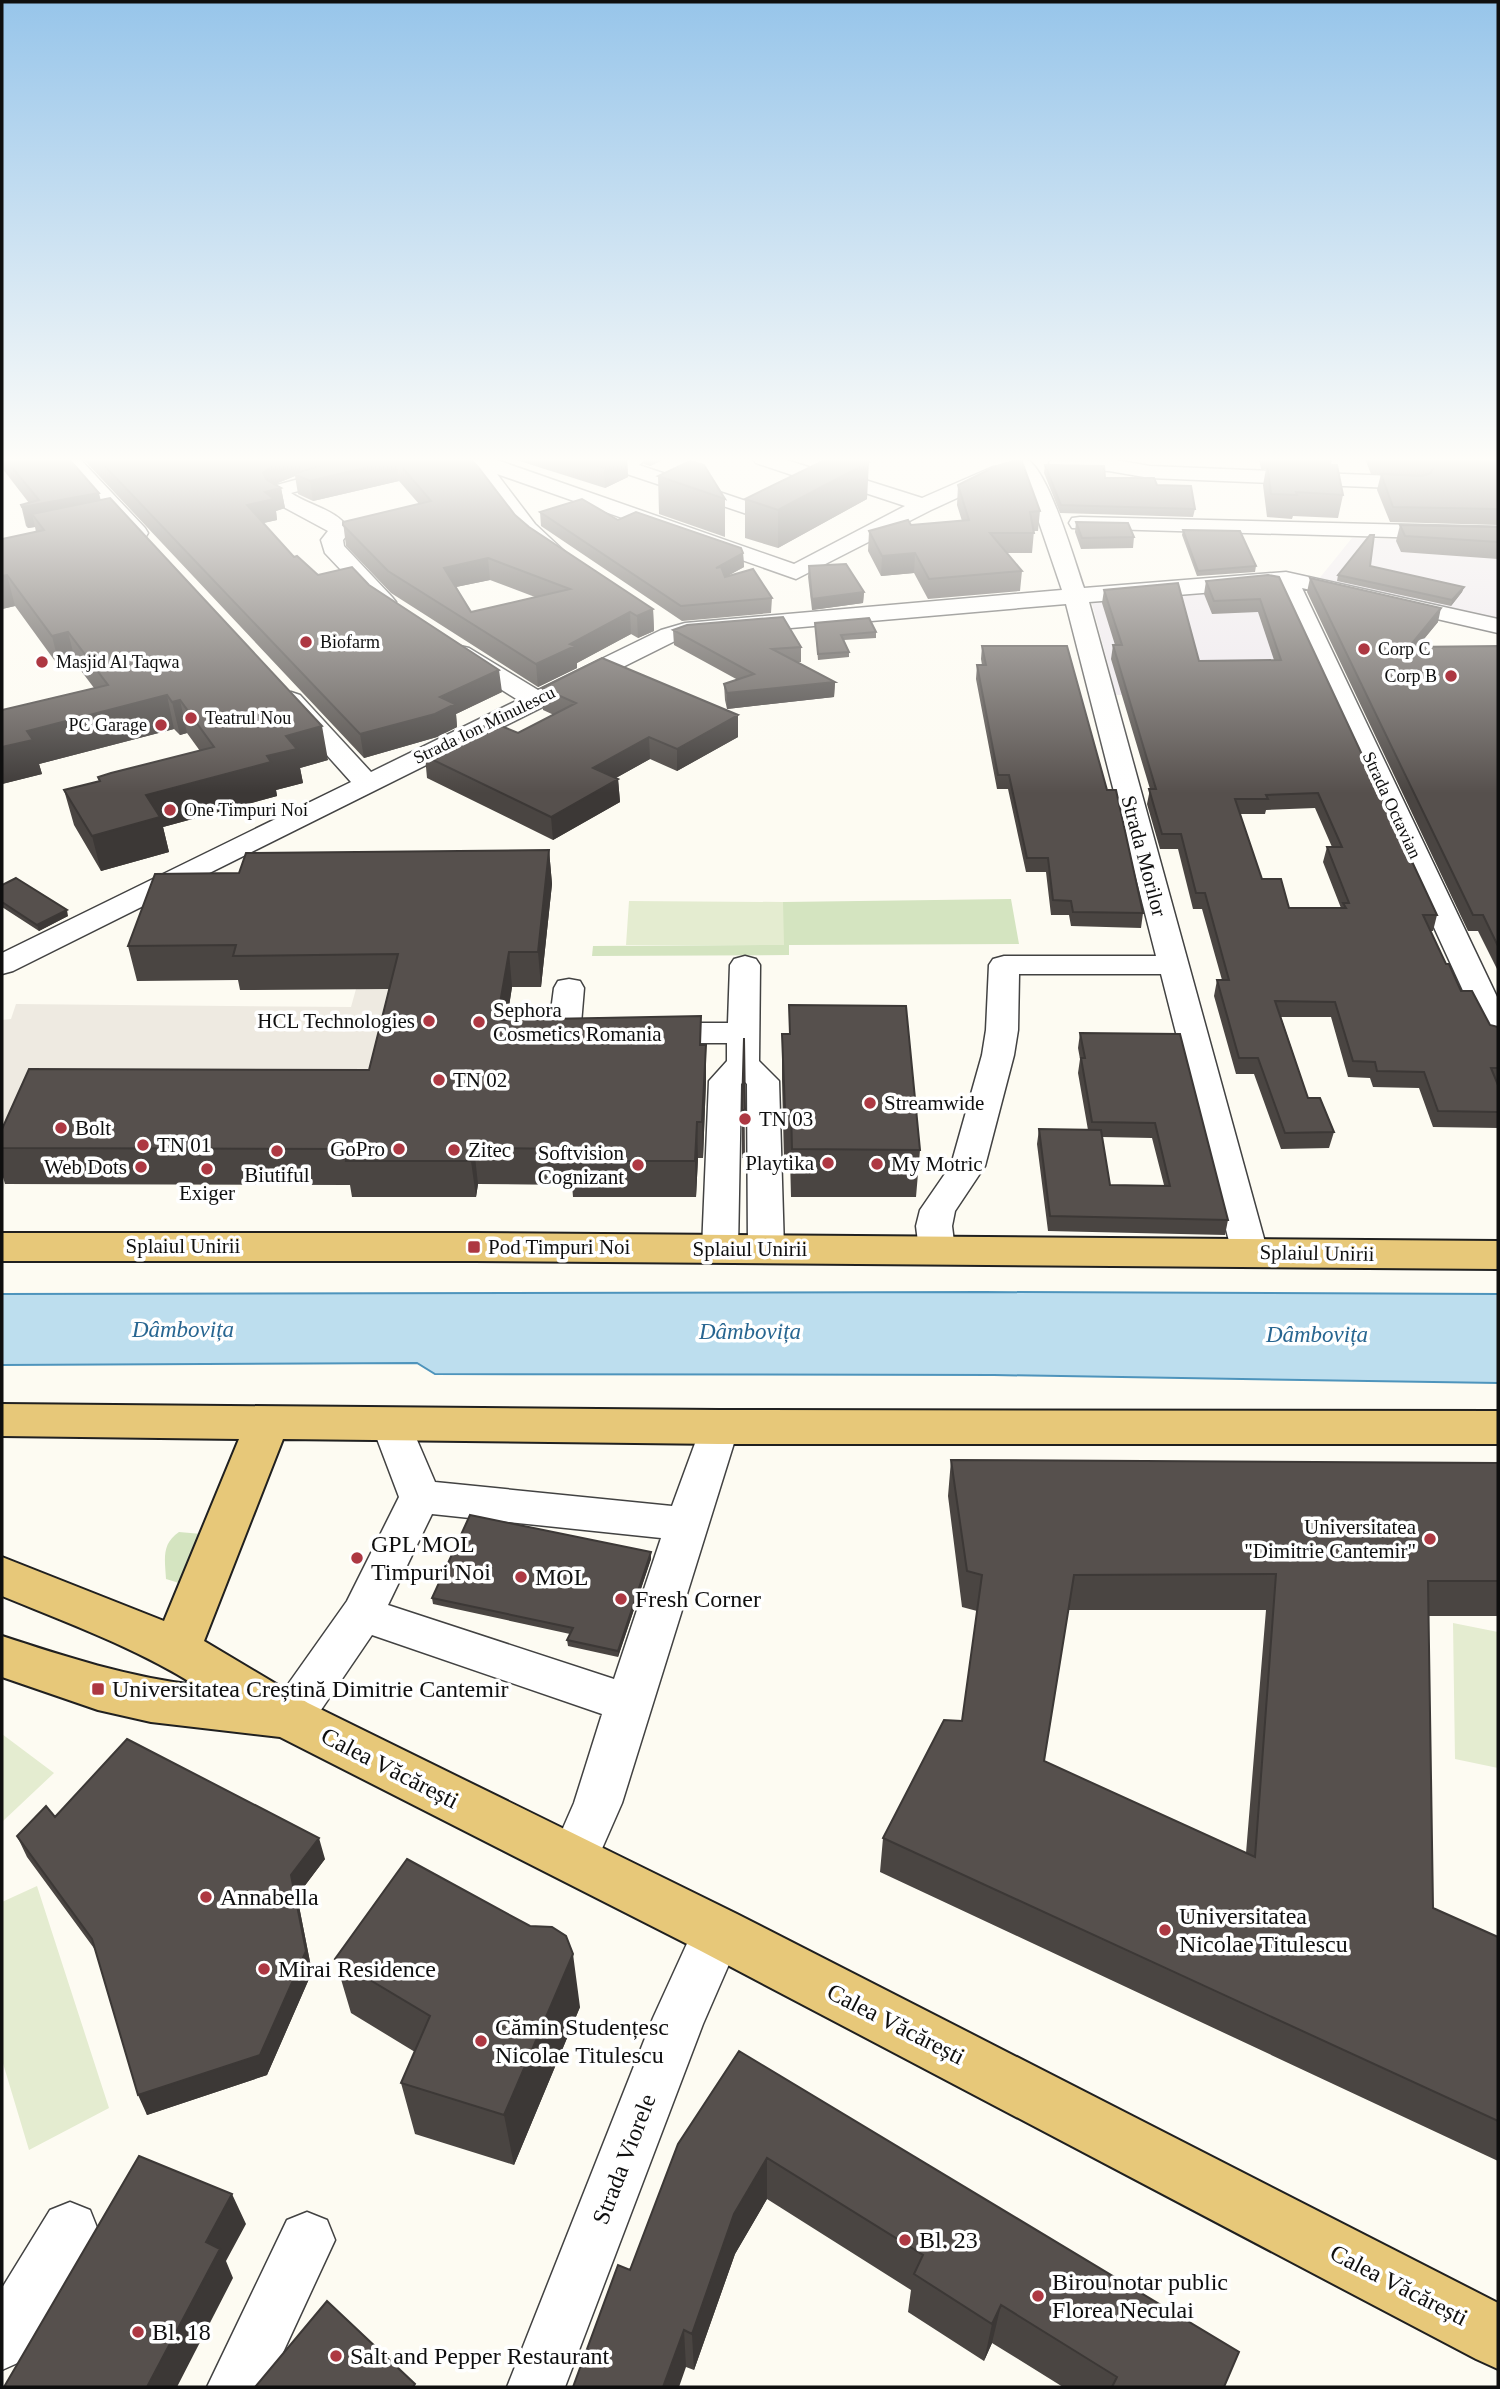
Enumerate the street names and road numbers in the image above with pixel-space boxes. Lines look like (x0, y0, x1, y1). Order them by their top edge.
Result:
street label: Strada Ion Minulescu (410, 682, 558, 768)
street label: Strada Octavian (1359, 748, 1425, 862)
street label: Strada Morilor (1116, 793, 1172, 919)
street label: Splaiul Unirii (126, 1234, 241, 1258)
street label: Splaiul Unirii (693, 1237, 808, 1261)
street label: Splaiul Unirii (1259, 1240, 1375, 1266)
street label: Calea Văcărești (317, 1722, 463, 1814)
street label: Calea Văcărești (823, 1978, 969, 2070)
street label: Strada Viorele (587, 2090, 661, 2228)
street label: Calea Văcărești (1326, 2239, 1472, 2331)

